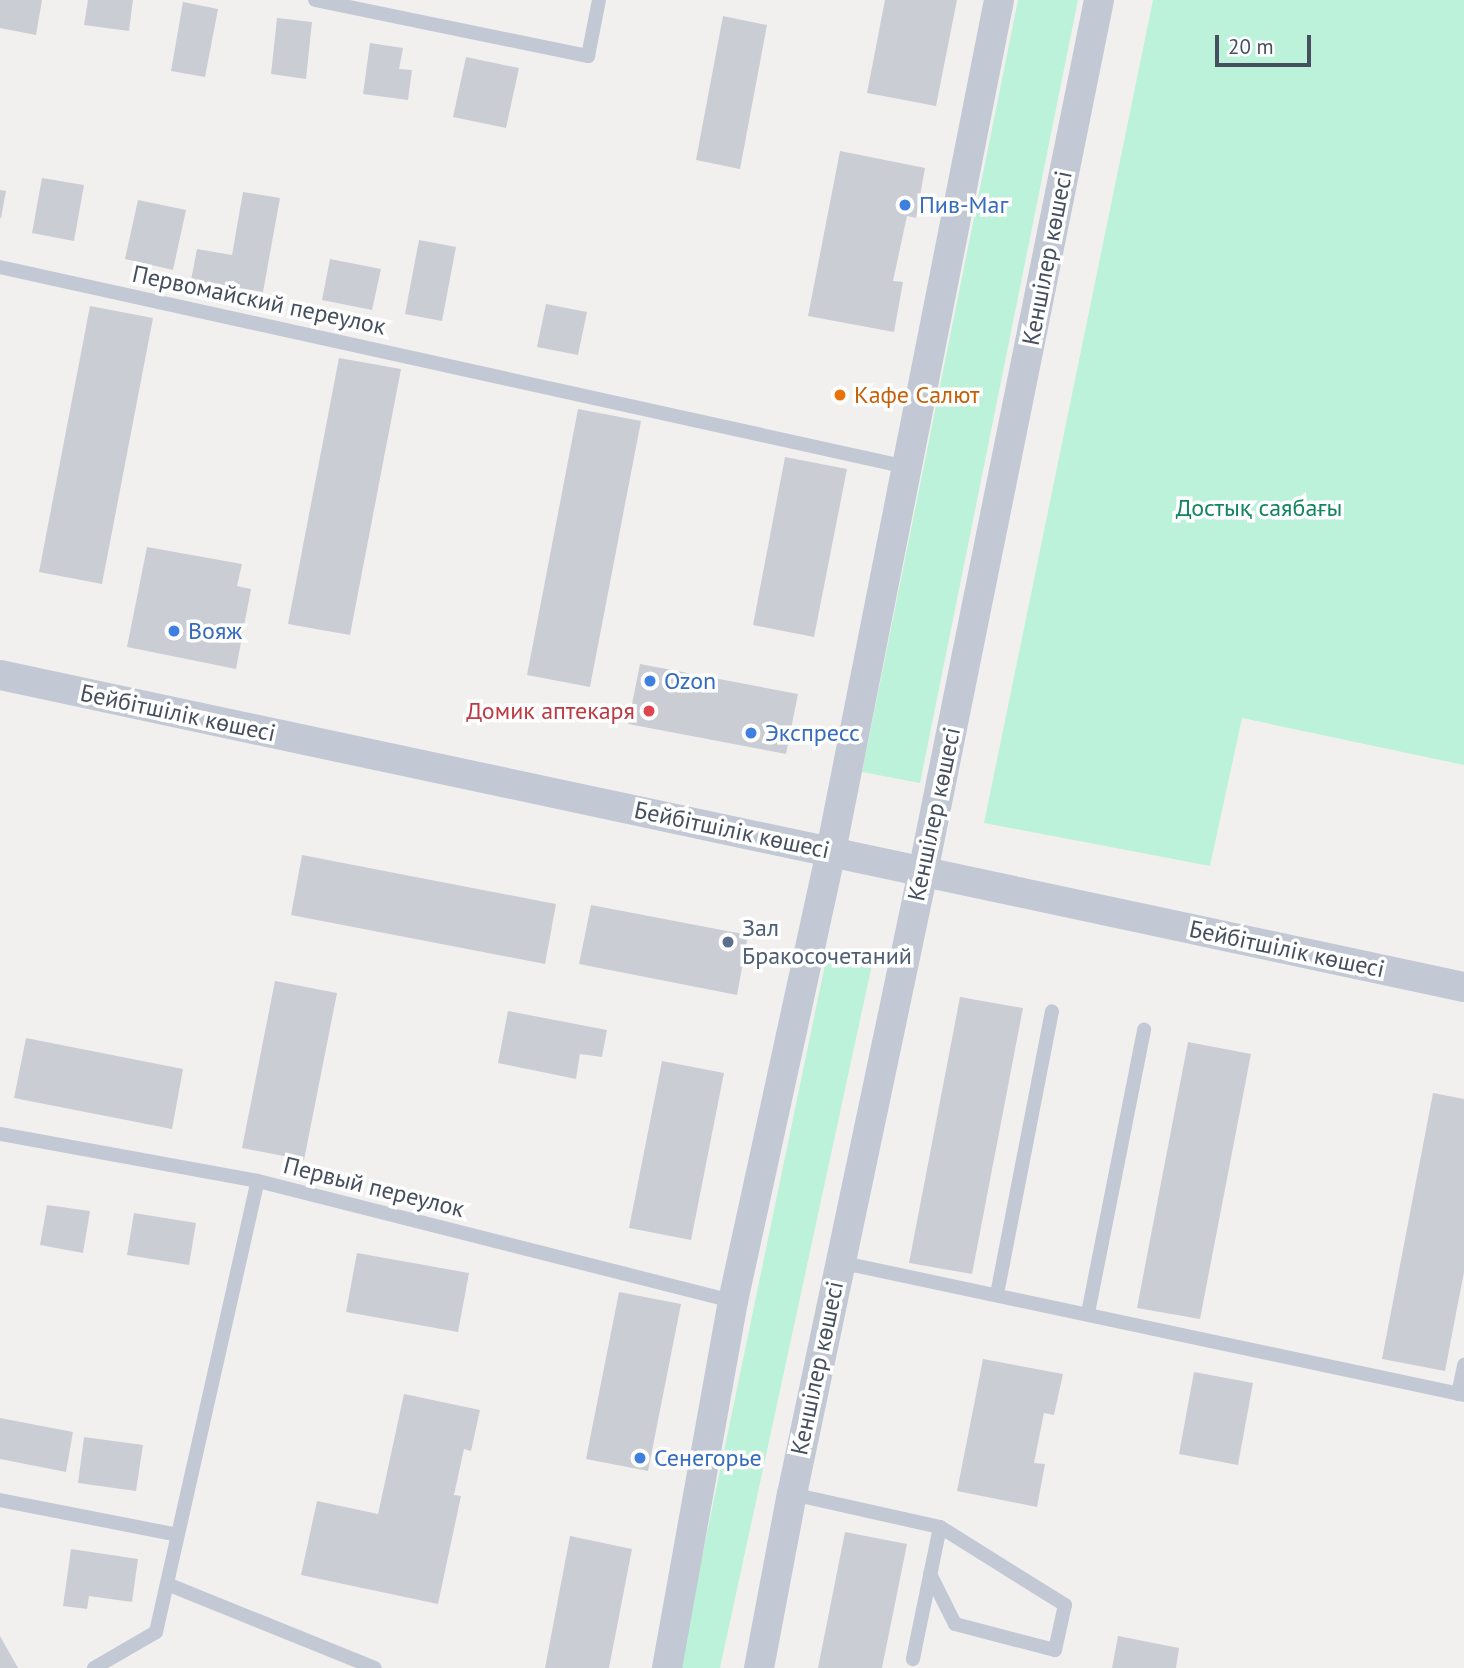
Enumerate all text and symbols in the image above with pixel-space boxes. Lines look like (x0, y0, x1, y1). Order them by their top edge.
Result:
scale bar (1219, 21, 1315, 65)
text: 20 m (1228, 33, 1274, 60)
street label: Кеншілер көшесі (1016, 168, 1078, 348)
place label: Пив-Маг (919, 191, 1008, 219)
marker: Пив-Маг (897, 197, 913, 213)
street label: Первомайский переулок (130, 259, 388, 341)
place label: Кафе Салют (854, 381, 980, 409)
marker: Кафе Салют (832, 387, 848, 403)
park label: Достық саябағы (1176, 494, 1342, 522)
place label: Вояж (188, 617, 242, 645)
marker: Вояж (166, 623, 182, 639)
place label: Ozon (664, 667, 716, 695)
marker: Ozon (642, 673, 658, 689)
street label: Бейбітшілік көшесі (78, 678, 278, 748)
place label: Домик аптекаря (466, 697, 635, 725)
marker: Домик аптекаря (641, 703, 657, 719)
place label: Экспресс (765, 719, 860, 747)
street label: Кеншілер көшесі (902, 724, 966, 904)
marker: Экспресс (743, 725, 759, 741)
street label: Бейбітшілік көшесі (632, 795, 832, 865)
place label: Зал Бракосочетаний (742, 914, 912, 970)
street label: Бейбітшілік көшесі (1187, 914, 1387, 984)
marker: Зал Бракосочетаний (720, 934, 736, 950)
street label: Первый переулок (281, 1151, 467, 1223)
street label: Кеншілер көшесі (785, 1278, 849, 1458)
place label: Сенегорье (654, 1444, 762, 1472)
marker: Сенегорье (632, 1450, 648, 1466)

